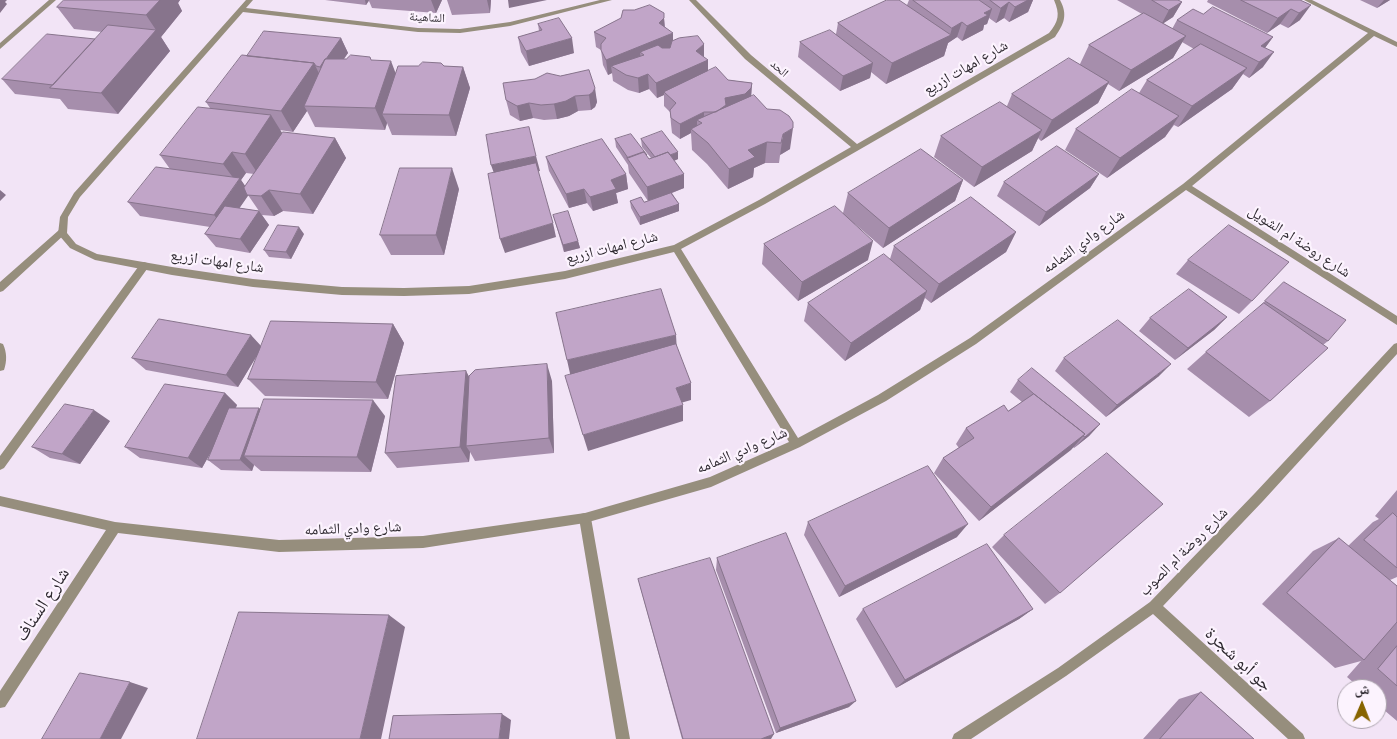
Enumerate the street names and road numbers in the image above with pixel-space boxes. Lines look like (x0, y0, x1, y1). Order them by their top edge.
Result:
street label: الشاهينة (409, 10, 445, 26)
street label: شارع امهات ازريع (921, 37, 1011, 99)
street label: الحد (767, 57, 791, 81)
street label: شارع روضة ام الشويل (1244, 202, 1354, 282)
street label: شارع وادي الثمامه (1039, 206, 1129, 278)
street label: شارع امهات ازريع (564, 228, 660, 268)
street label: شارع امهات ازريع (169, 247, 265, 277)
street label: شارع وادي الثمامه (694, 424, 790, 478)
street label: شارع روضة ام الصوب (1136, 504, 1232, 600)
street label: شارع وادي الثمامه (304, 518, 402, 540)
street label: شارع السناف (11, 564, 75, 646)
street label: جو أبو شجرة (1200, 623, 1276, 697)

